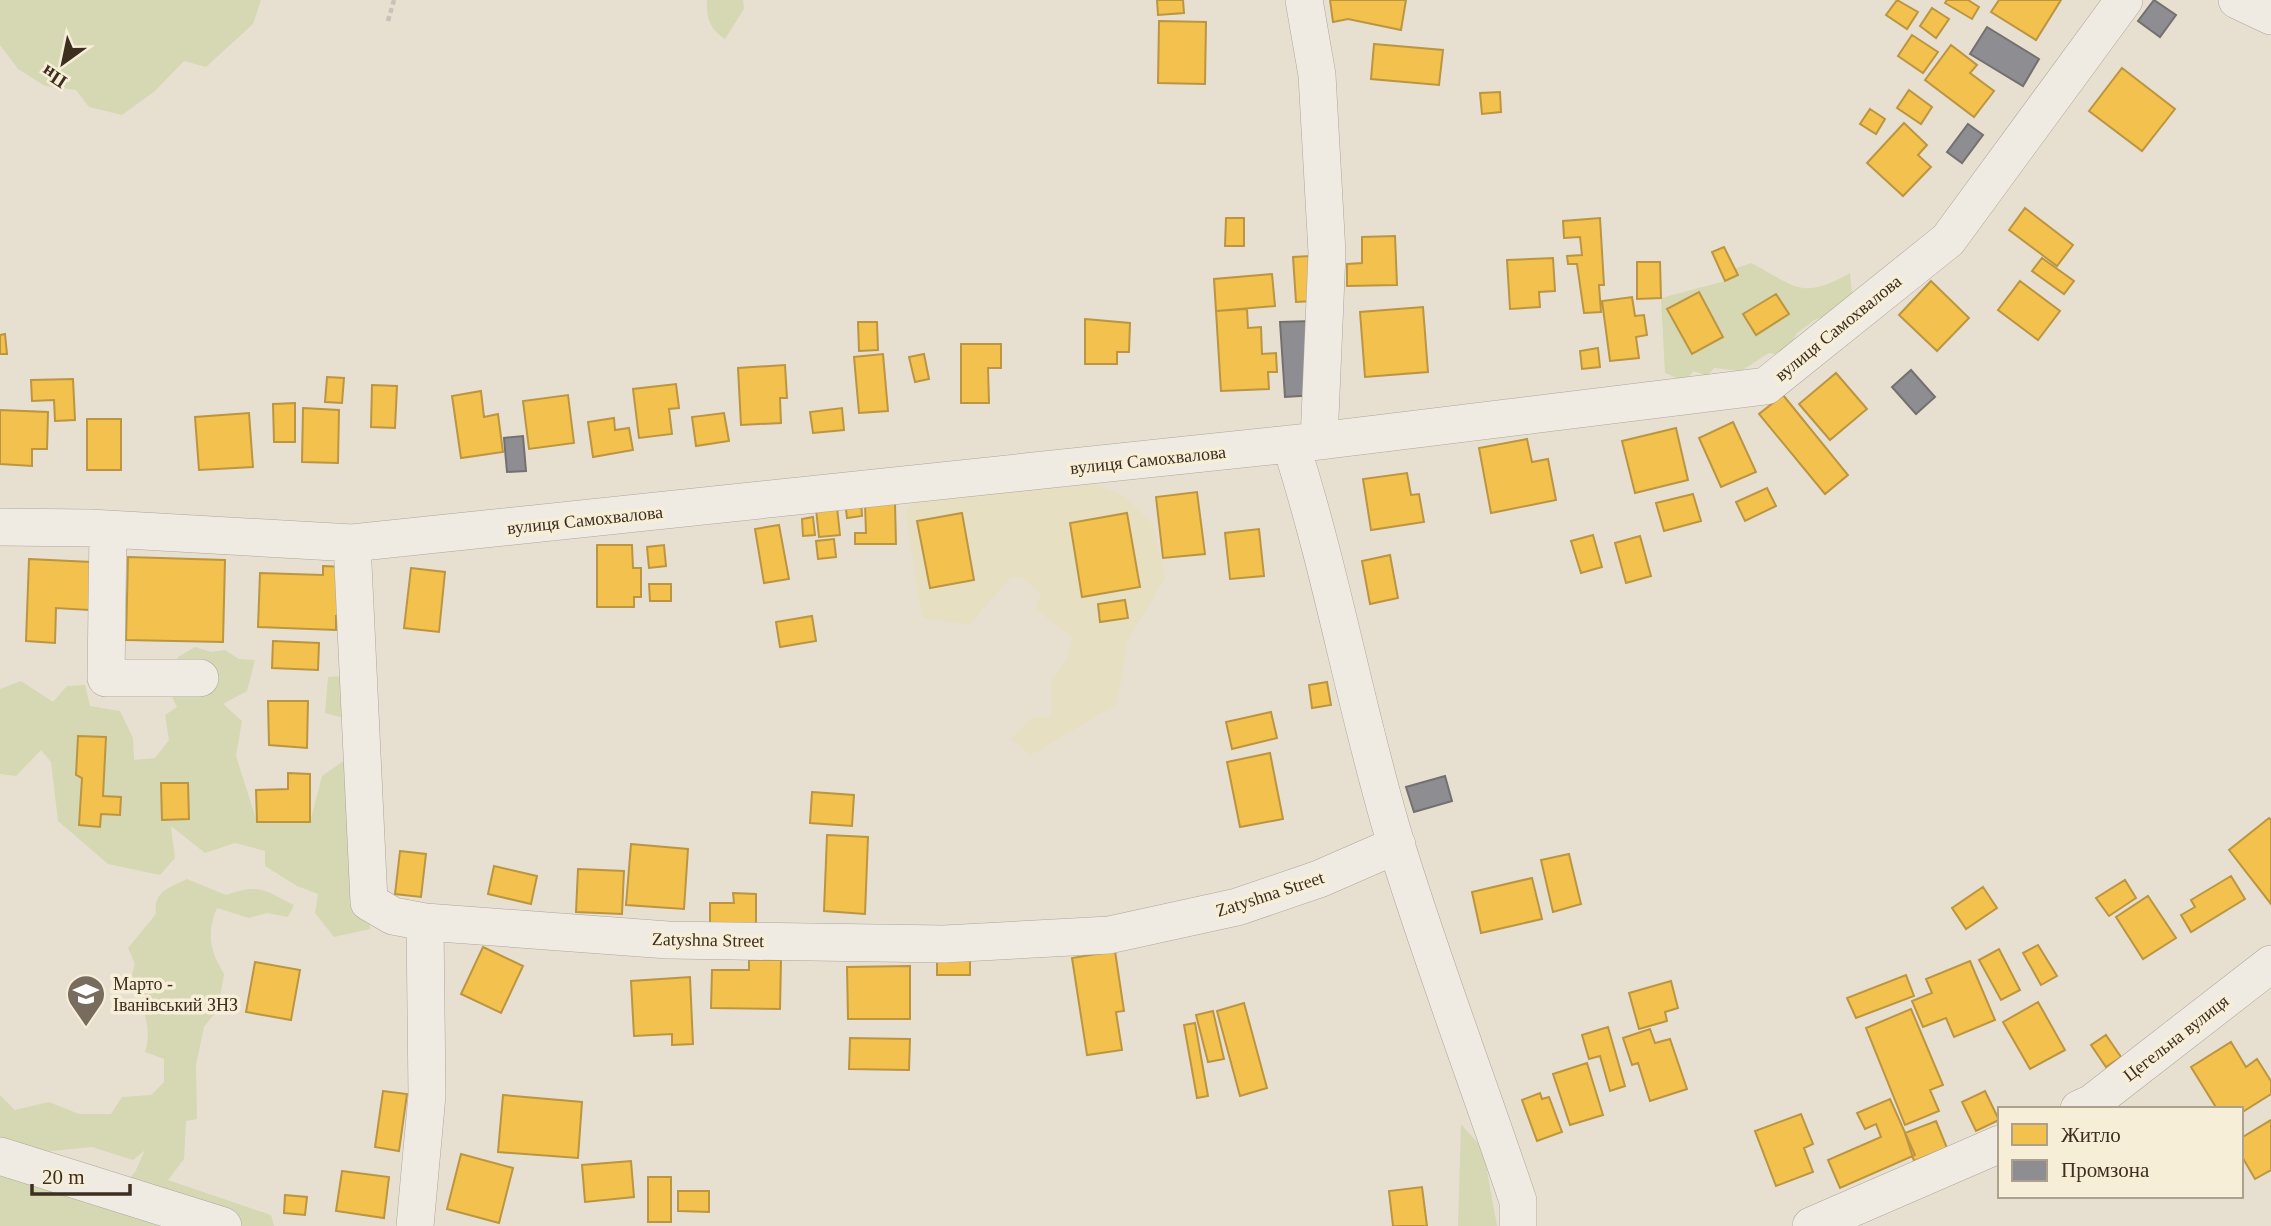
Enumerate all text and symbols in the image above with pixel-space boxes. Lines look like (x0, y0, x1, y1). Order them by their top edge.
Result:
north arrow (28, 28, 98, 98)
text: Пн (37, 61, 71, 93)
street label: вулиця Самохвалова (1771, 271, 1905, 385)
street label: вулиця Самохвалова (1069, 442, 1227, 478)
street label: вулиця Самохвалова (506, 502, 664, 538)
street label: Zatyshna Street (1213, 867, 1327, 921)
street label: Zatyshna Street (652, 929, 764, 951)
school or university icon: Марто - Іванівський ЗНЗ (65, 973, 107, 1028)
place label: Марто - Іванівський ЗНЗ (113, 974, 238, 1015)
street label: Цегельна вулиця (2119, 991, 2233, 1085)
legend (1998, 1107, 2243, 1198)
text: Житло (2061, 1123, 2121, 1147)
scale bar (32, 1152, 130, 1196)
text: Промзона (2061, 1158, 2150, 1182)
text: 20 m (42, 1165, 85, 1189)

